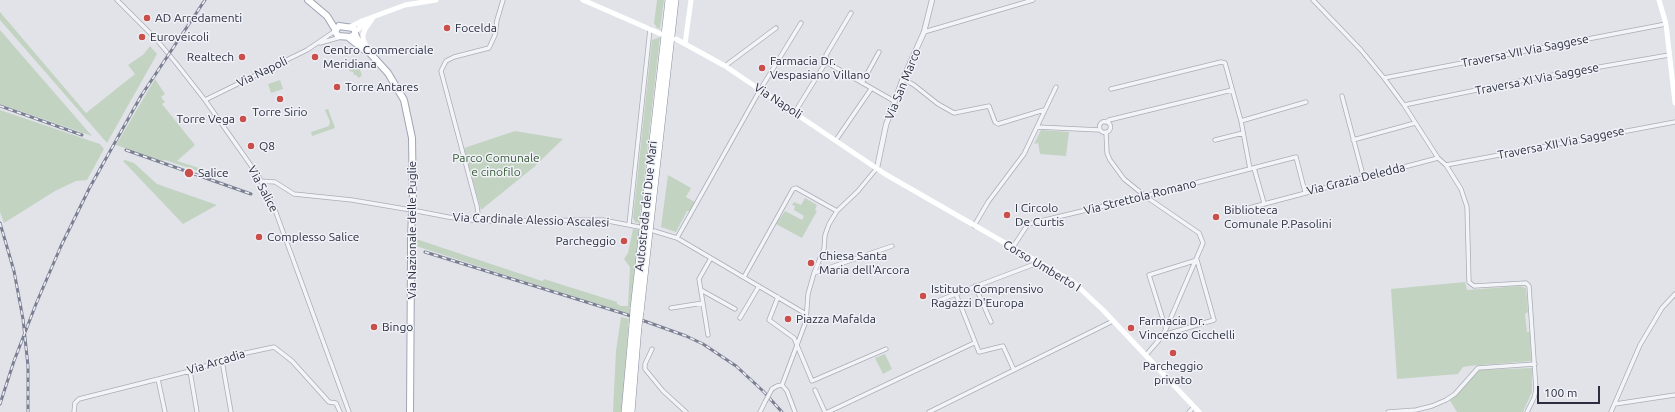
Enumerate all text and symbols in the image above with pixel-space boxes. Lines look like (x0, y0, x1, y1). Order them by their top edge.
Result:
place label: AD Arredamenti (155, 11, 242, 25)
marker: AD Arredamenti (142, 13, 152, 23)
place label: Focelda (455, 21, 497, 35)
marker: Focelda (442, 23, 452, 33)
place label: Euroveicoli (150, 30, 209, 44)
marker: Euroveicoli (137, 32, 147, 42)
street label: Traversa VII Via Saggese (1460, 32, 1590, 70)
place label: Centro Commerciale Meridiana (323, 43, 434, 71)
street label: Via San Marco (882, 46, 924, 122)
place label: Realtech (187, 50, 234, 64)
marker: Realtech (237, 52, 247, 62)
marker: Centro Commerciale Meridiana (310, 52, 320, 62)
street label: Via Napoli (234, 54, 290, 90)
place label: Farmacia Dr. Vespasiano Villano (770, 54, 870, 82)
street label: Traversa XI Via Saggese (1474, 60, 1600, 98)
marker: Farmacia Dr. Vespasiano Villano (757, 63, 767, 73)
place label: Torre Antares (345, 80, 418, 94)
street label: Via Napoli (751, 80, 805, 122)
marker: Torre Antares (332, 82, 342, 92)
marker: Torre Sirio (275, 94, 285, 104)
place label: Torre Sirio (252, 105, 308, 119)
place label: Torre Vega (177, 112, 235, 126)
marker: Torre Vega (238, 114, 248, 124)
street label: Traversa XII Via Saggese (1496, 124, 1626, 162)
place label: Q8 (259, 139, 275, 153)
street label: Autostrada dei Due Mari (632, 140, 660, 272)
marker: Q8 (246, 141, 256, 151)
park label: Parco Comunale e cinofilo (452, 151, 540, 179)
street label: Via Grazia Deledda (1305, 160, 1407, 198)
street label: Via Nazionale delle Puglie (405, 161, 419, 299)
street label: Via Salice (245, 163, 281, 215)
place label: Salice (198, 166, 229, 180)
marker: Salice (183, 167, 195, 179)
street label: Via Strettola Romano (1082, 176, 1198, 218)
place label: I Circolo De Curtis (1015, 201, 1064, 229)
place label: Biblioteca Comunale P.Pasolini (1224, 203, 1332, 231)
street label: Via Cardinale Alessio Ascalesi (452, 210, 610, 230)
marker: I Circolo De Curtis (1002, 210, 1012, 220)
marker: Biblioteca Comunale P.Pasolini (1211, 212, 1221, 222)
place label: Complesso Salice (267, 230, 359, 244)
marker: Complesso Salice (254, 232, 264, 242)
place label: Parcheggio (555, 234, 616, 248)
marker: Parcheggio (619, 236, 629, 246)
street label: Corso Umberto I (1001, 237, 1083, 295)
place label: Chiesa Santa Maria dell'Arcora (819, 249, 910, 277)
marker: Chiesa Santa Maria dell'Arcora (806, 258, 816, 268)
place label: Istituto Comprensivo Ragazzi D'Europa (931, 282, 1044, 310)
marker: Istituto Comprensivo Ragazzi D'Europa (918, 291, 928, 301)
place label: Piazza Mafalda (796, 312, 876, 326)
marker: Piazza Mafalda (783, 314, 793, 324)
place label: Farmacia Dr. Vincenzo Cicchelli (1139, 314, 1235, 342)
place label: Bingo (382, 320, 413, 334)
marker: Bingo (369, 322, 379, 332)
marker: Farmacia Dr. Vincenzo Cicchelli (1126, 323, 1136, 333)
street label: Via Arcadia (185, 346, 247, 378)
marker: Parcheggio privato (1168, 348, 1178, 358)
place label: Parcheggio privato (1143, 359, 1203, 387)
scale bar (1539, 378, 1602, 404)
text: 100 m (1544, 386, 1577, 399)

